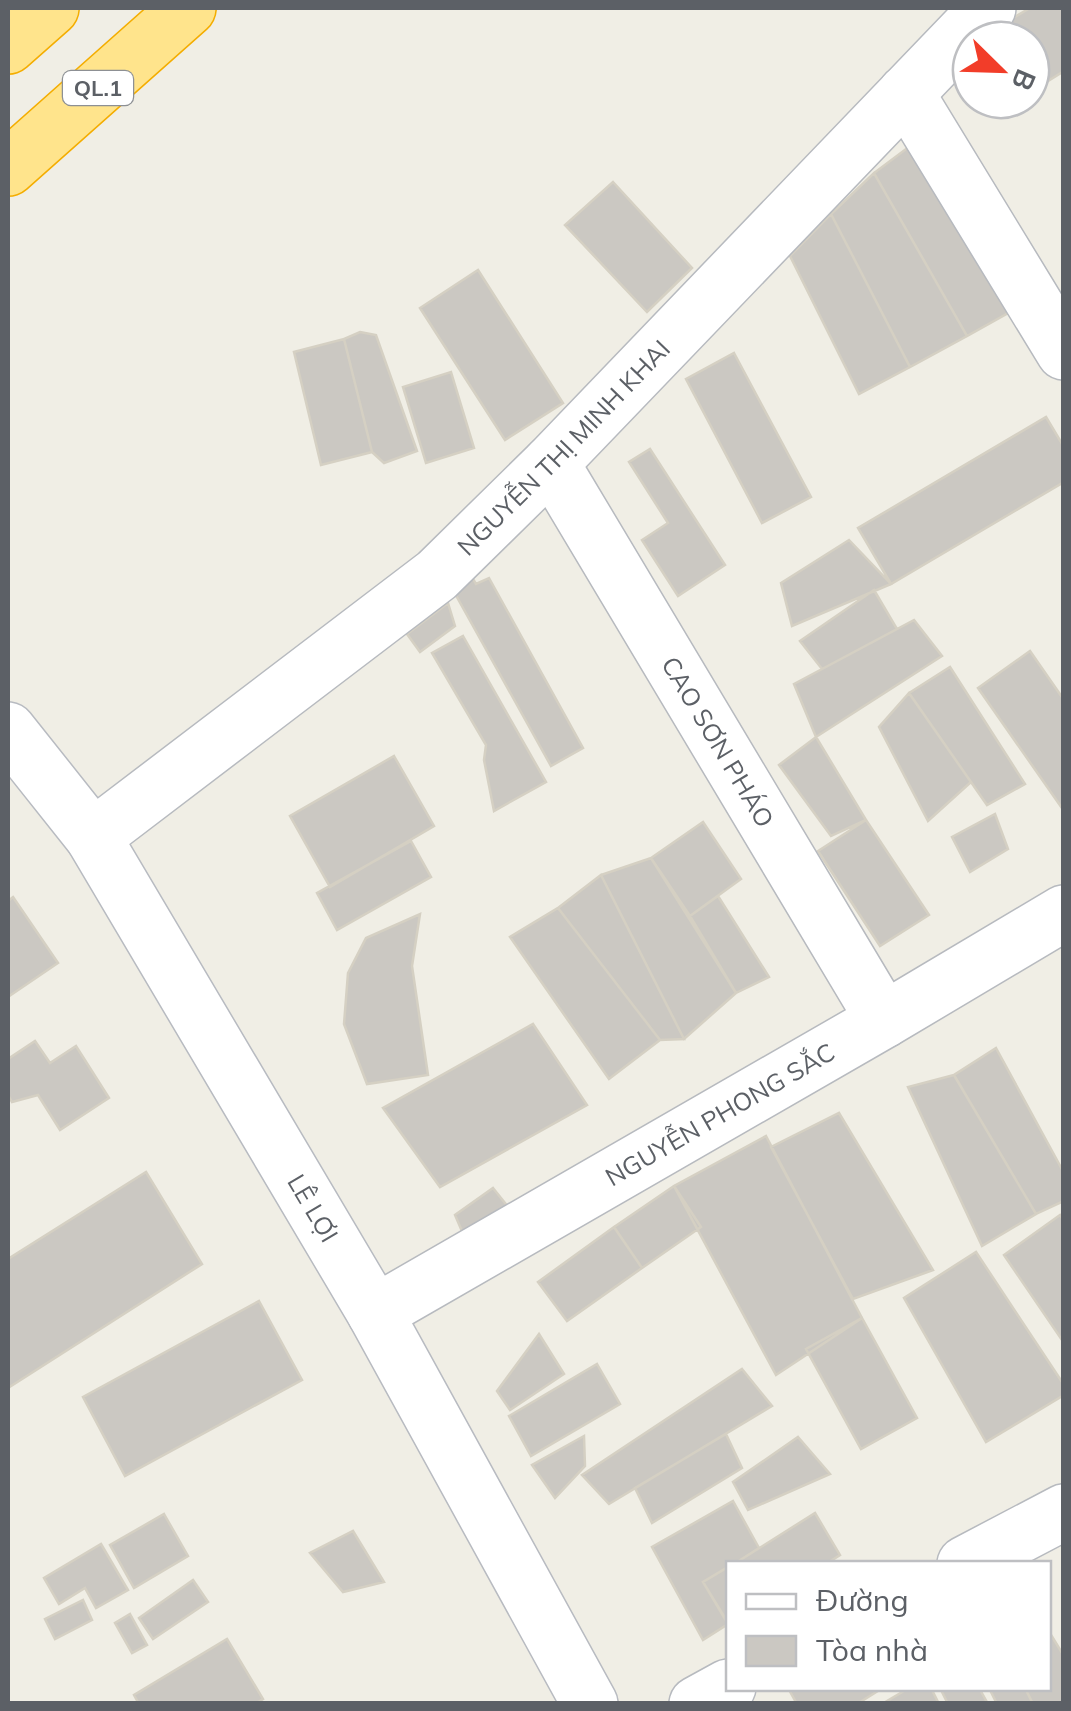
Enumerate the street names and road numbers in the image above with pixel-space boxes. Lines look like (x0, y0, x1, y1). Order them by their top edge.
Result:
road number: QL.1 (63, 71, 133, 105)
street label: NGUYỄN THỊ MINH KHAI (450, 333, 676, 562)
street label: CAO SƠN PHÁO (655, 651, 781, 833)
street label: NGUYỄN PHONG SẮC (599, 1036, 840, 1192)
street label: LÊ LỢI (281, 1168, 345, 1247)

